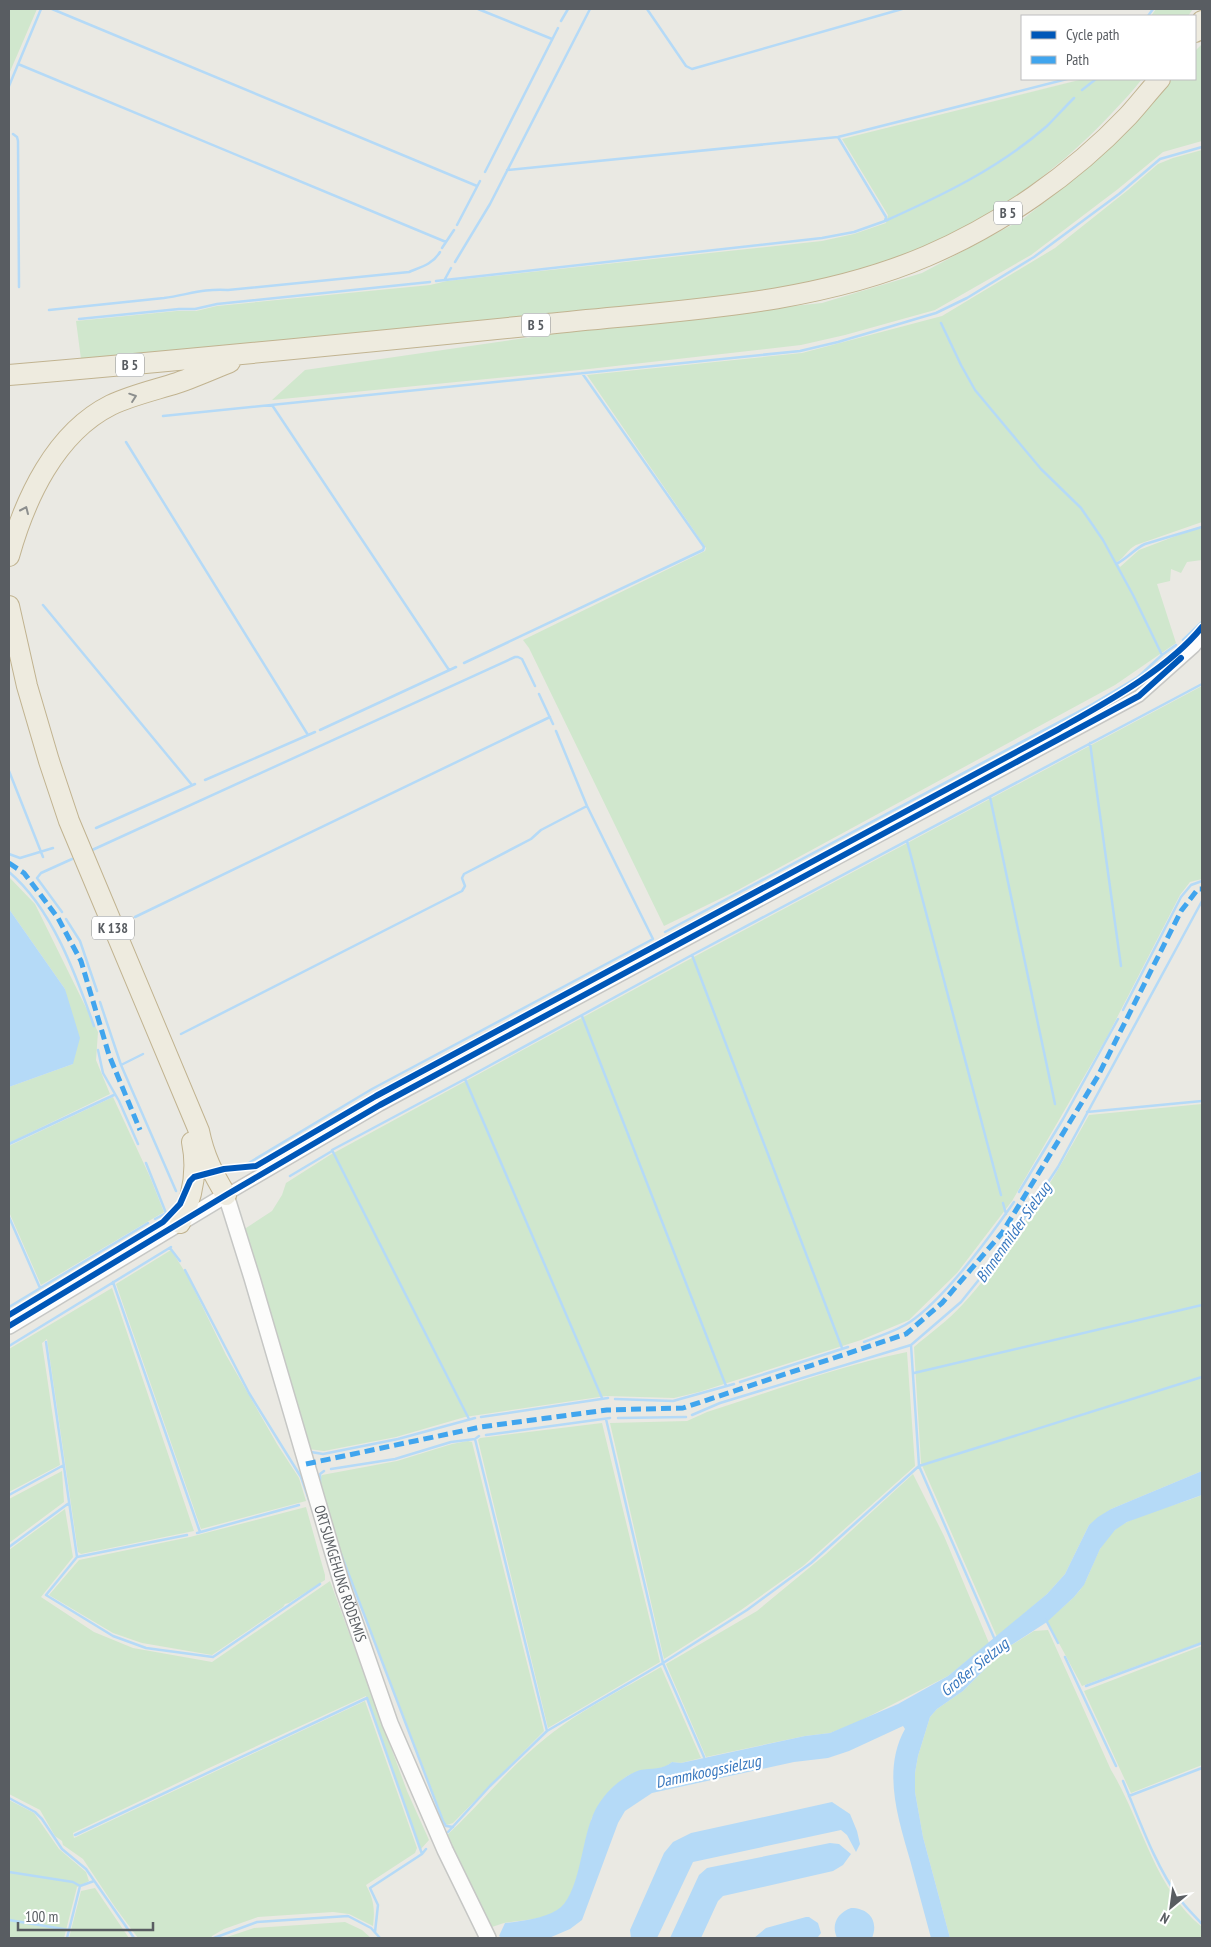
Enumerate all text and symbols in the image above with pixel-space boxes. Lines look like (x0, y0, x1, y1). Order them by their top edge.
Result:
legend (1021, 15, 1196, 80)
text: Cycle path (1066, 25, 1119, 44)
text: Path (1066, 50, 1089, 69)
road number: B 5 (994, 202, 1022, 224)
road number: B 5 (522, 314, 550, 336)
road number: B 5 (116, 354, 144, 376)
one-way arrow (128, 392, 137, 402)
one-way arrow (18, 506, 29, 515)
road number: K 138 (92, 916, 134, 940)
water label: Binnenmilder Sielzug (971, 1177, 1056, 1286)
street label: ORTSUMGEHUNG RÖDEMIS (310, 1503, 371, 1645)
water label: Großer Sielzug (936, 1633, 1013, 1700)
water label: Dammkoogssielzug (654, 1750, 763, 1792)
north arrow (1146, 1882, 1196, 1932)
scale bar (18, 1900, 152, 1932)
text: 100 m (25, 1907, 58, 1926)
text: N (1157, 1909, 1172, 1928)

